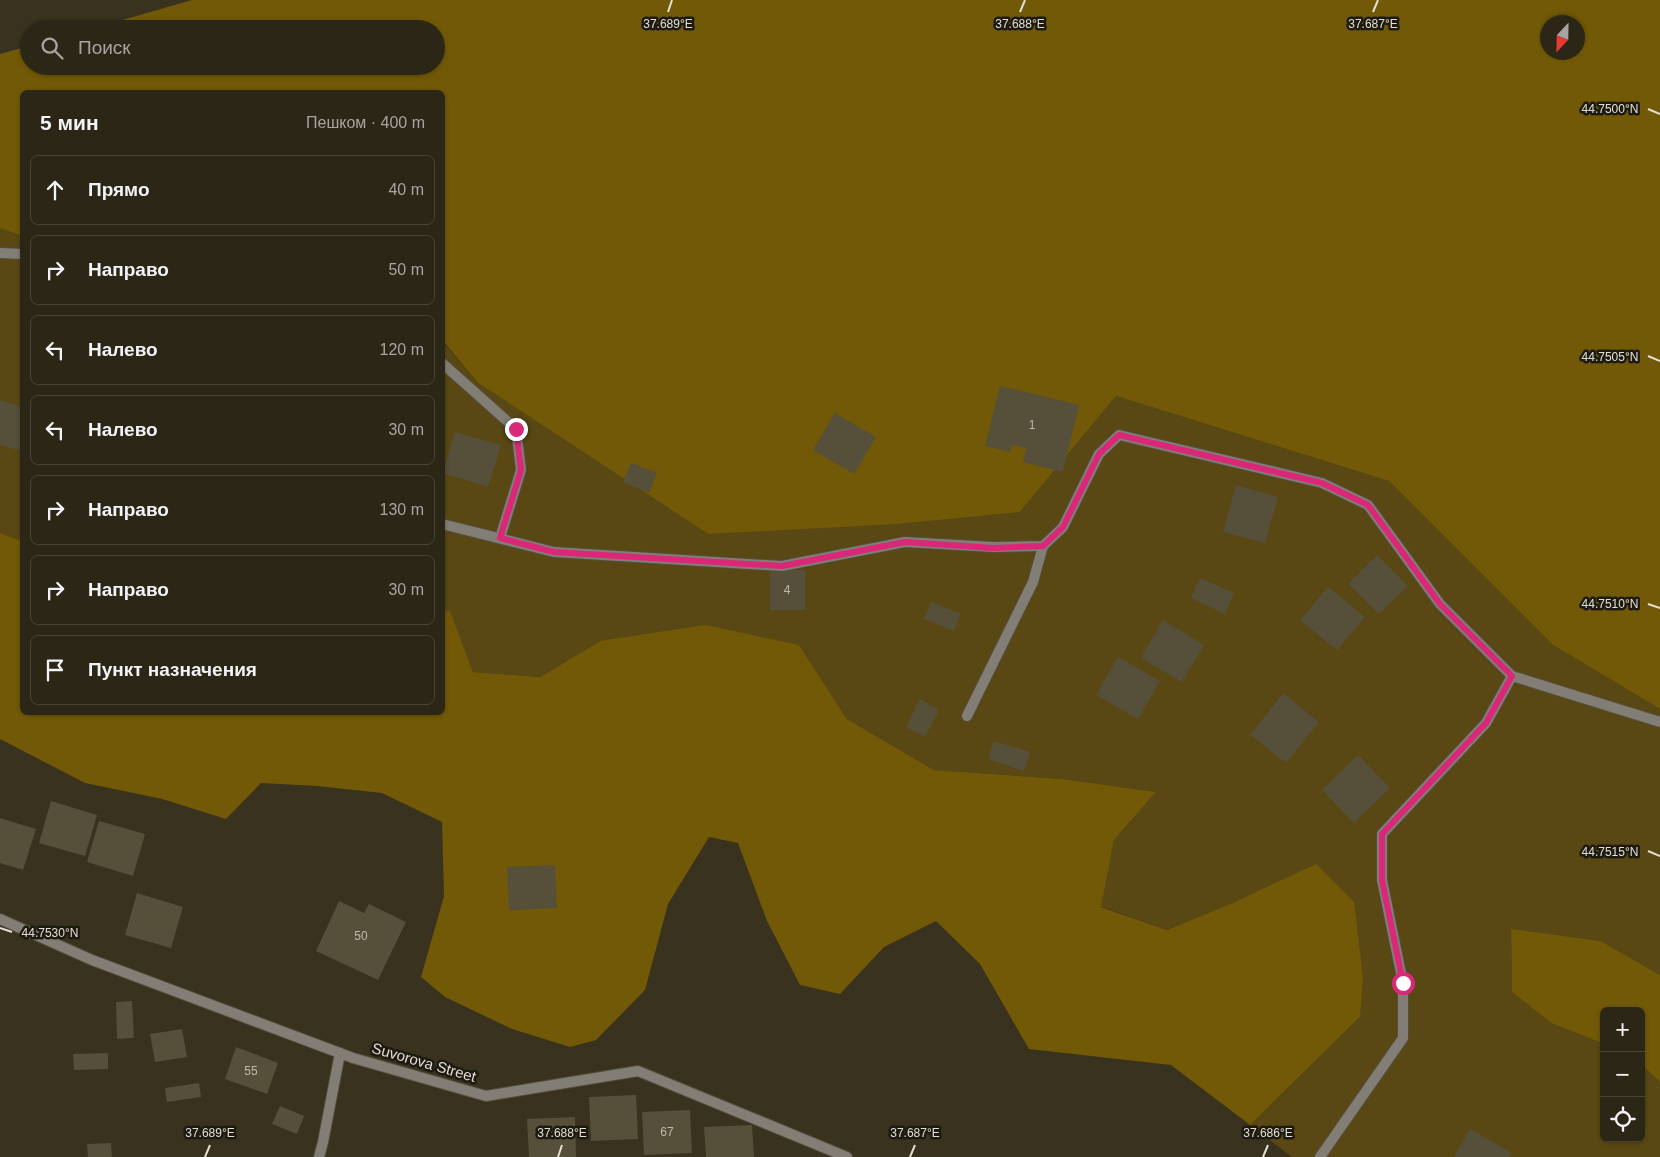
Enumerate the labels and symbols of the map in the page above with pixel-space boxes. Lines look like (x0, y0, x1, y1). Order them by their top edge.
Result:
north arrow (1540, 15, 1585, 60)
text: 37.689°E (643, 17, 693, 31)
text: 37.688°E (995, 17, 1045, 31)
text: 37.687°E (1348, 17, 1398, 31)
text: 44.7500°N (1582, 102, 1638, 116)
text: 44.7505°N (1582, 350, 1638, 364)
route end (505, 418, 528, 441)
house number: 1 (1029, 418, 1036, 432)
house number: 4 (784, 583, 791, 597)
text: 44.7510°N (1582, 597, 1638, 611)
text: 44.7515°N (1582, 845, 1638, 859)
text: 44.7530°N (22, 926, 78, 940)
house number: 50 (354, 929, 368, 943)
route start (1392, 972, 1415, 995)
street label: Suvorova Street (370, 1039, 479, 1085)
house number: 55 (244, 1064, 258, 1078)
house number: 67 (660, 1125, 674, 1139)
text: 37.689°E (185, 1126, 235, 1140)
text: 37.688°E (537, 1126, 587, 1140)
text: 37.687°E (890, 1126, 940, 1140)
text: 37.686°E (1243, 1126, 1293, 1140)

